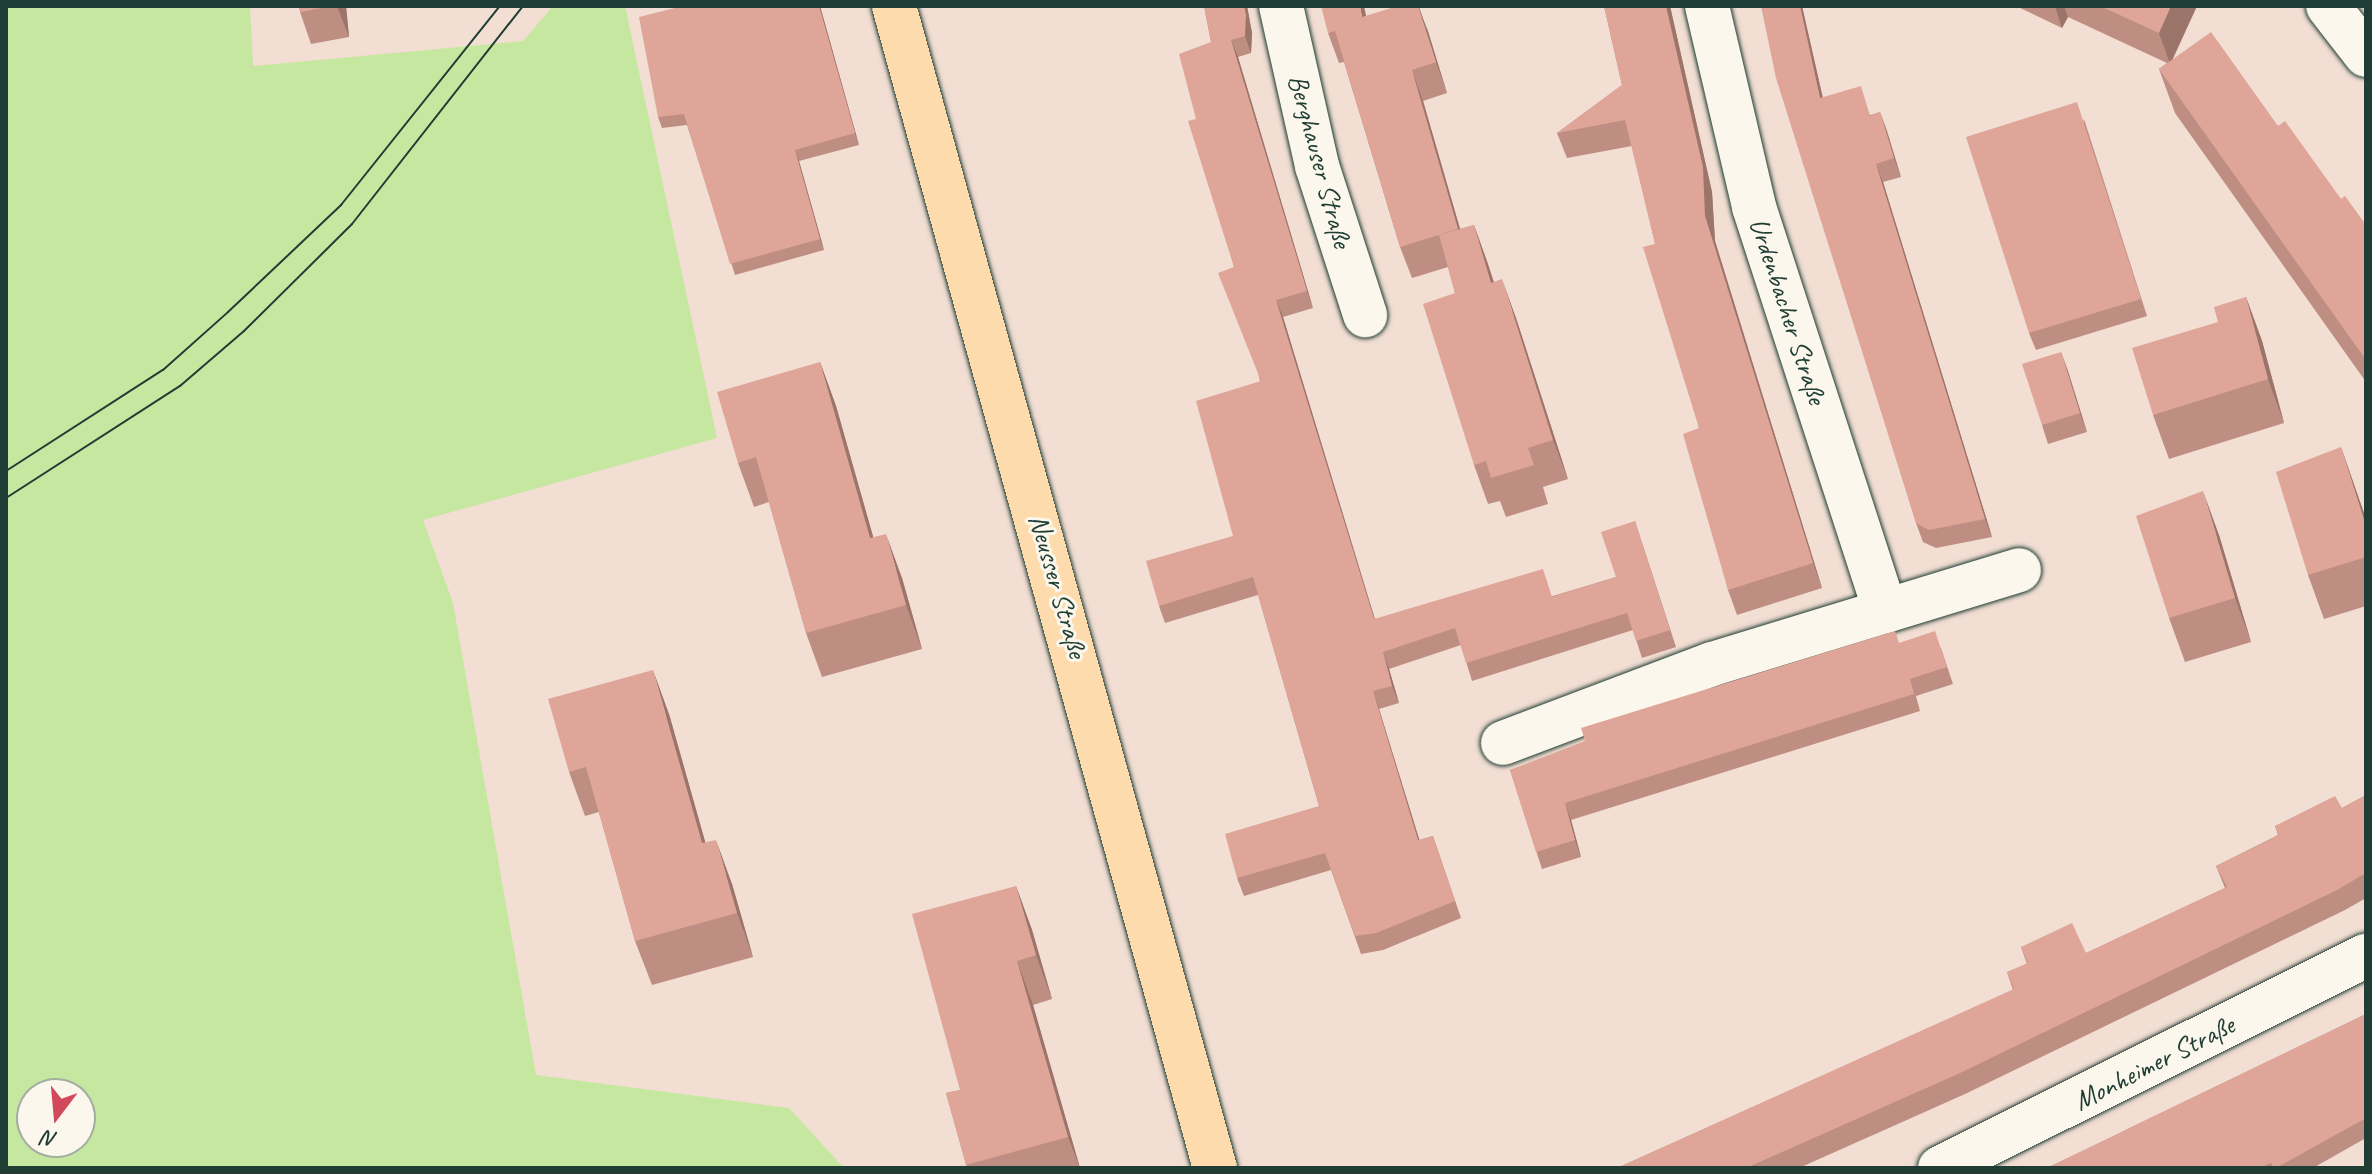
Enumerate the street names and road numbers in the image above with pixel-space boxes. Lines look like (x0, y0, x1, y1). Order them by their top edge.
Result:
street label: Berghauser Straße (1281, 70, 1359, 252)
street label: Urdenbacher Straße (1742, 213, 1834, 409)
street label: Neusser Straße (1022, 510, 1094, 662)
street label: Monheimer Straße (2067, 1008, 2241, 1118)

